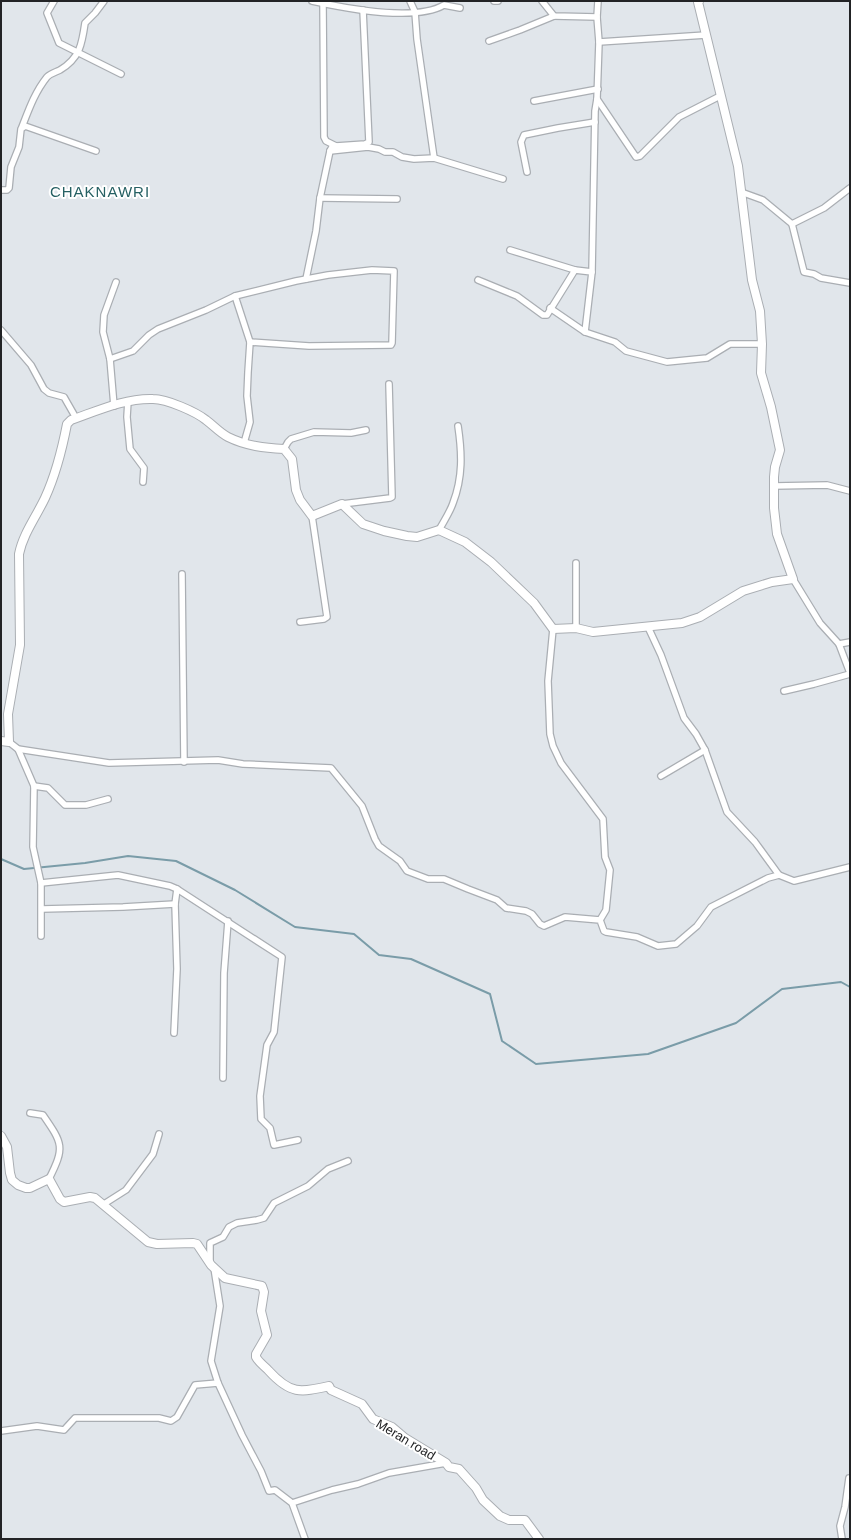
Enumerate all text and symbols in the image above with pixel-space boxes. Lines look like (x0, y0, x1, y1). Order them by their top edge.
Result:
district label: CHAKNAWRI (50, 183, 150, 200)
street label: Meran road (373, 1416, 438, 1463)

